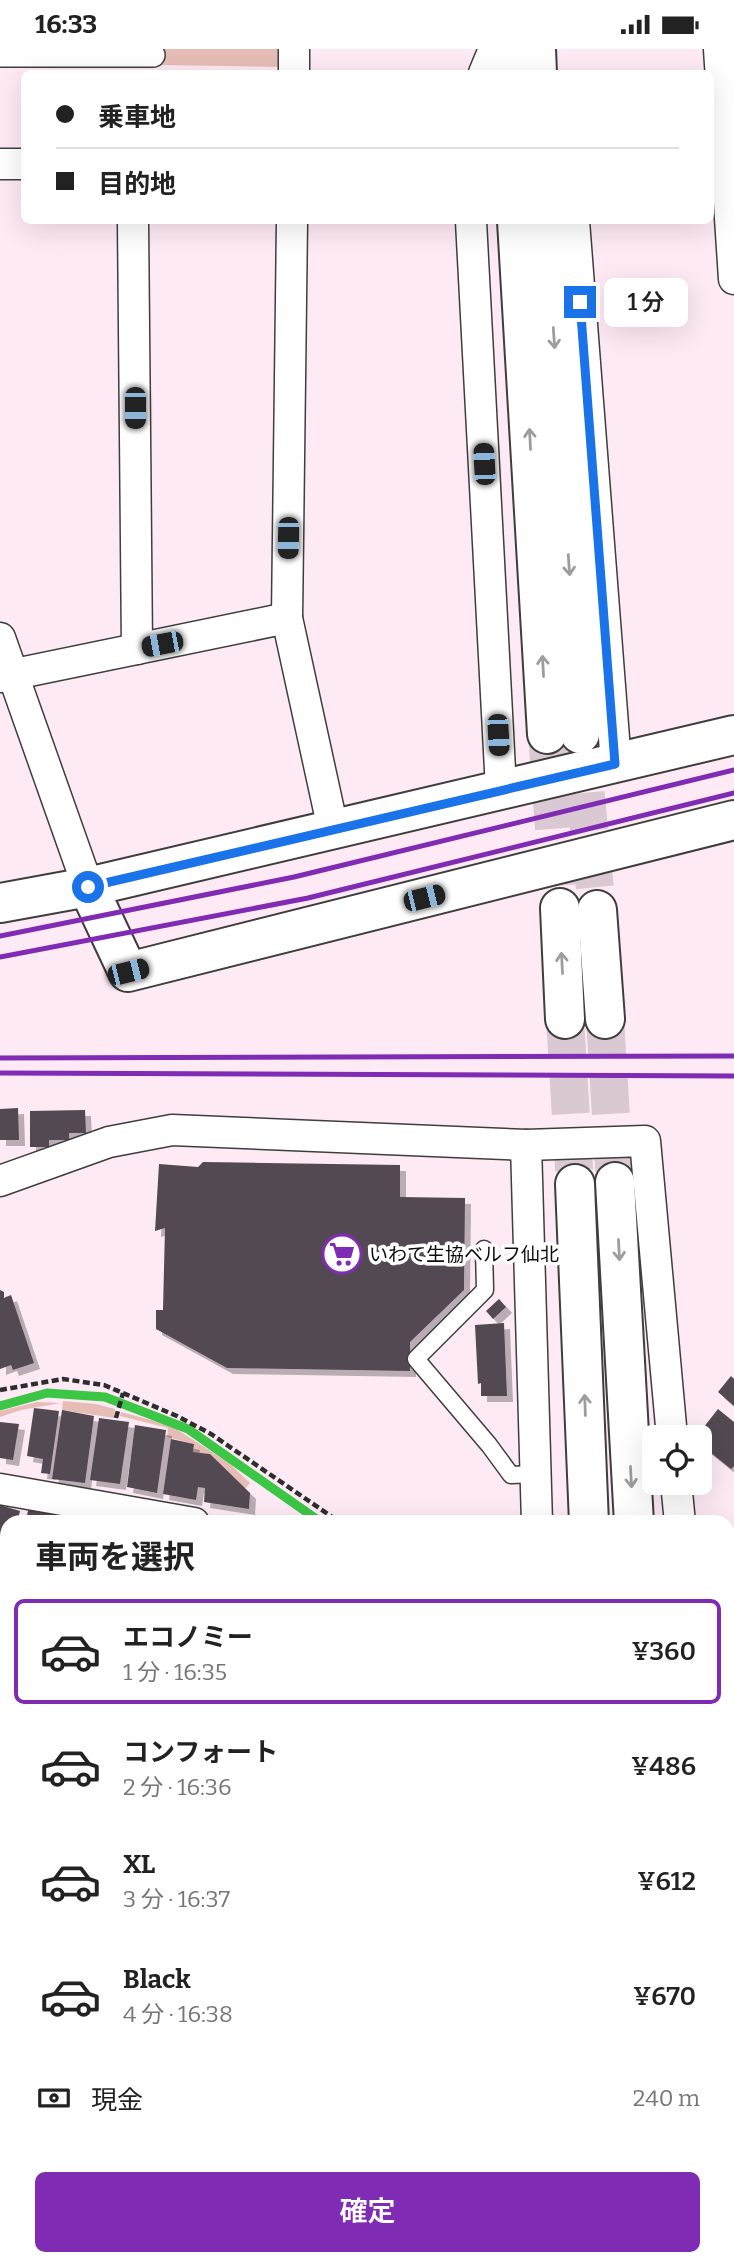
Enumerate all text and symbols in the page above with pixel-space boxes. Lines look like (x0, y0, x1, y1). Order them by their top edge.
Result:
text: 16:33 (35, 9, 97, 40)
text: 乗車地 (98, 102, 176, 133)
text: 目的地 (98, 169, 176, 200)
callout: 1 分 (604, 278, 688, 327)
route end (564, 286, 596, 318)
text: 1 分 (627, 288, 665, 316)
one-way arrow (548, 326, 561, 348)
car (125, 387, 146, 429)
one-way arrow (523, 428, 536, 450)
car (473, 442, 496, 486)
car (278, 517, 299, 559)
one-way arrow (563, 553, 576, 575)
car (140, 630, 185, 658)
one-way arrow (536, 655, 549, 678)
car (487, 713, 510, 757)
route start (72, 871, 104, 903)
car (402, 883, 447, 913)
one-way arrow (556, 952, 569, 975)
car (106, 957, 151, 987)
supermarket icon: いわて生協ベルフ仙北 (321, 1233, 363, 1275)
one-way arrow (613, 1238, 626, 1261)
place label: いわて生協ベルフ仙北 (369, 1243, 559, 1266)
one-way arrow (578, 1394, 591, 1417)
map controls (642, 1425, 712, 1495)
button: locate (642, 1425, 712, 1495)
one-way arrow (625, 1465, 638, 1488)
text: 車両を選択 (35, 1538, 195, 1576)
icon: car (39, 1620, 102, 1683)
text: エコノミー (123, 1622, 253, 1653)
text: ¥360 (632, 1636, 696, 1667)
text: 1 分 · 16:35 (123, 1658, 227, 1686)
icon: car (39, 1735, 102, 1798)
text: コンフォート (123, 1737, 278, 1768)
text: ¥486 (631, 1751, 696, 1782)
text: 2 分 · 16:36 (123, 1773, 231, 1801)
text: XL (123, 1849, 155, 1880)
icon: car (39, 1850, 102, 1913)
text: ¥612 (637, 1866, 696, 1897)
text: 3 分 · 16:37 (123, 1885, 230, 1913)
text: Black (123, 1964, 191, 1995)
icon: car (39, 1965, 102, 2028)
text: ¥670 (633, 1981, 696, 2012)
text: 4 分 · 16:38 (123, 2000, 233, 2028)
icon: cash (35, 2079, 73, 2117)
text: 240 m (633, 2084, 700, 2112)
text: 現金 (91, 2085, 143, 2116)
button: 確定 (35, 2172, 700, 2252)

